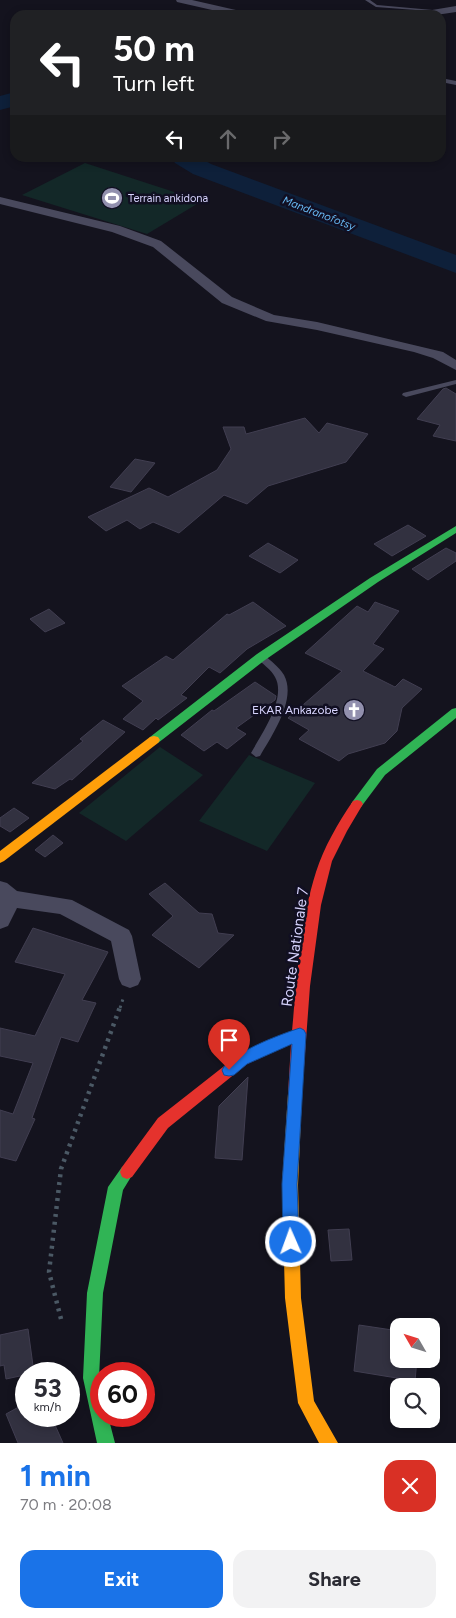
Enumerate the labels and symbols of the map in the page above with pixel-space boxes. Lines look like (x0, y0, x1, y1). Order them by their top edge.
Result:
sports icon: Terrain ankidona (100, 186, 124, 210)
place label: Terrain ankidona (128, 192, 208, 205)
water label: Mandranofotsy (281, 194, 358, 234)
church icon: EKAR Ankazobe (342, 698, 366, 722)
place label: EKAR Ankazobe (252, 703, 338, 717)
street label: Route Nationale 7 (278, 886, 312, 1008)
pin (208, 1019, 250, 1070)
position arrow (264, 1215, 316, 1267)
north arrow (390, 1318, 440, 1368)
speed limit sign: 60 (90, 1362, 155, 1427)

